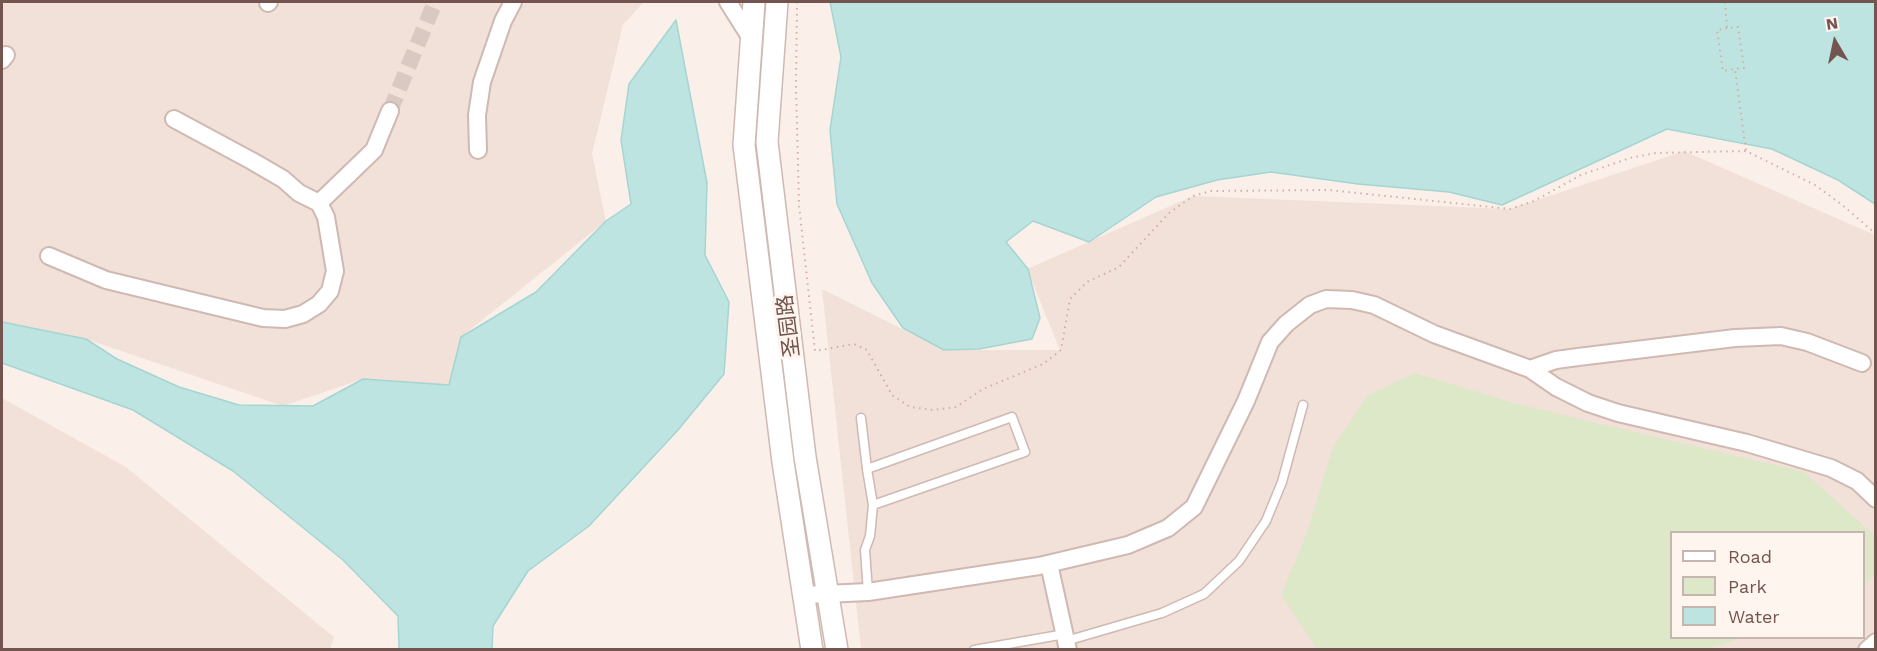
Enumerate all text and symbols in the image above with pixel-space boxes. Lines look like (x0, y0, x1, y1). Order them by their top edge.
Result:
north arrow (1805, 12, 1865, 72)
text: N (1825, 13, 1839, 34)
street label: 圣园路 (773, 293, 805, 359)
legend (1670, 531, 1865, 639)
text: Road (1728, 546, 1772, 567)
text: Park (1728, 576, 1767, 597)
text: Water (1728, 606, 1780, 627)

